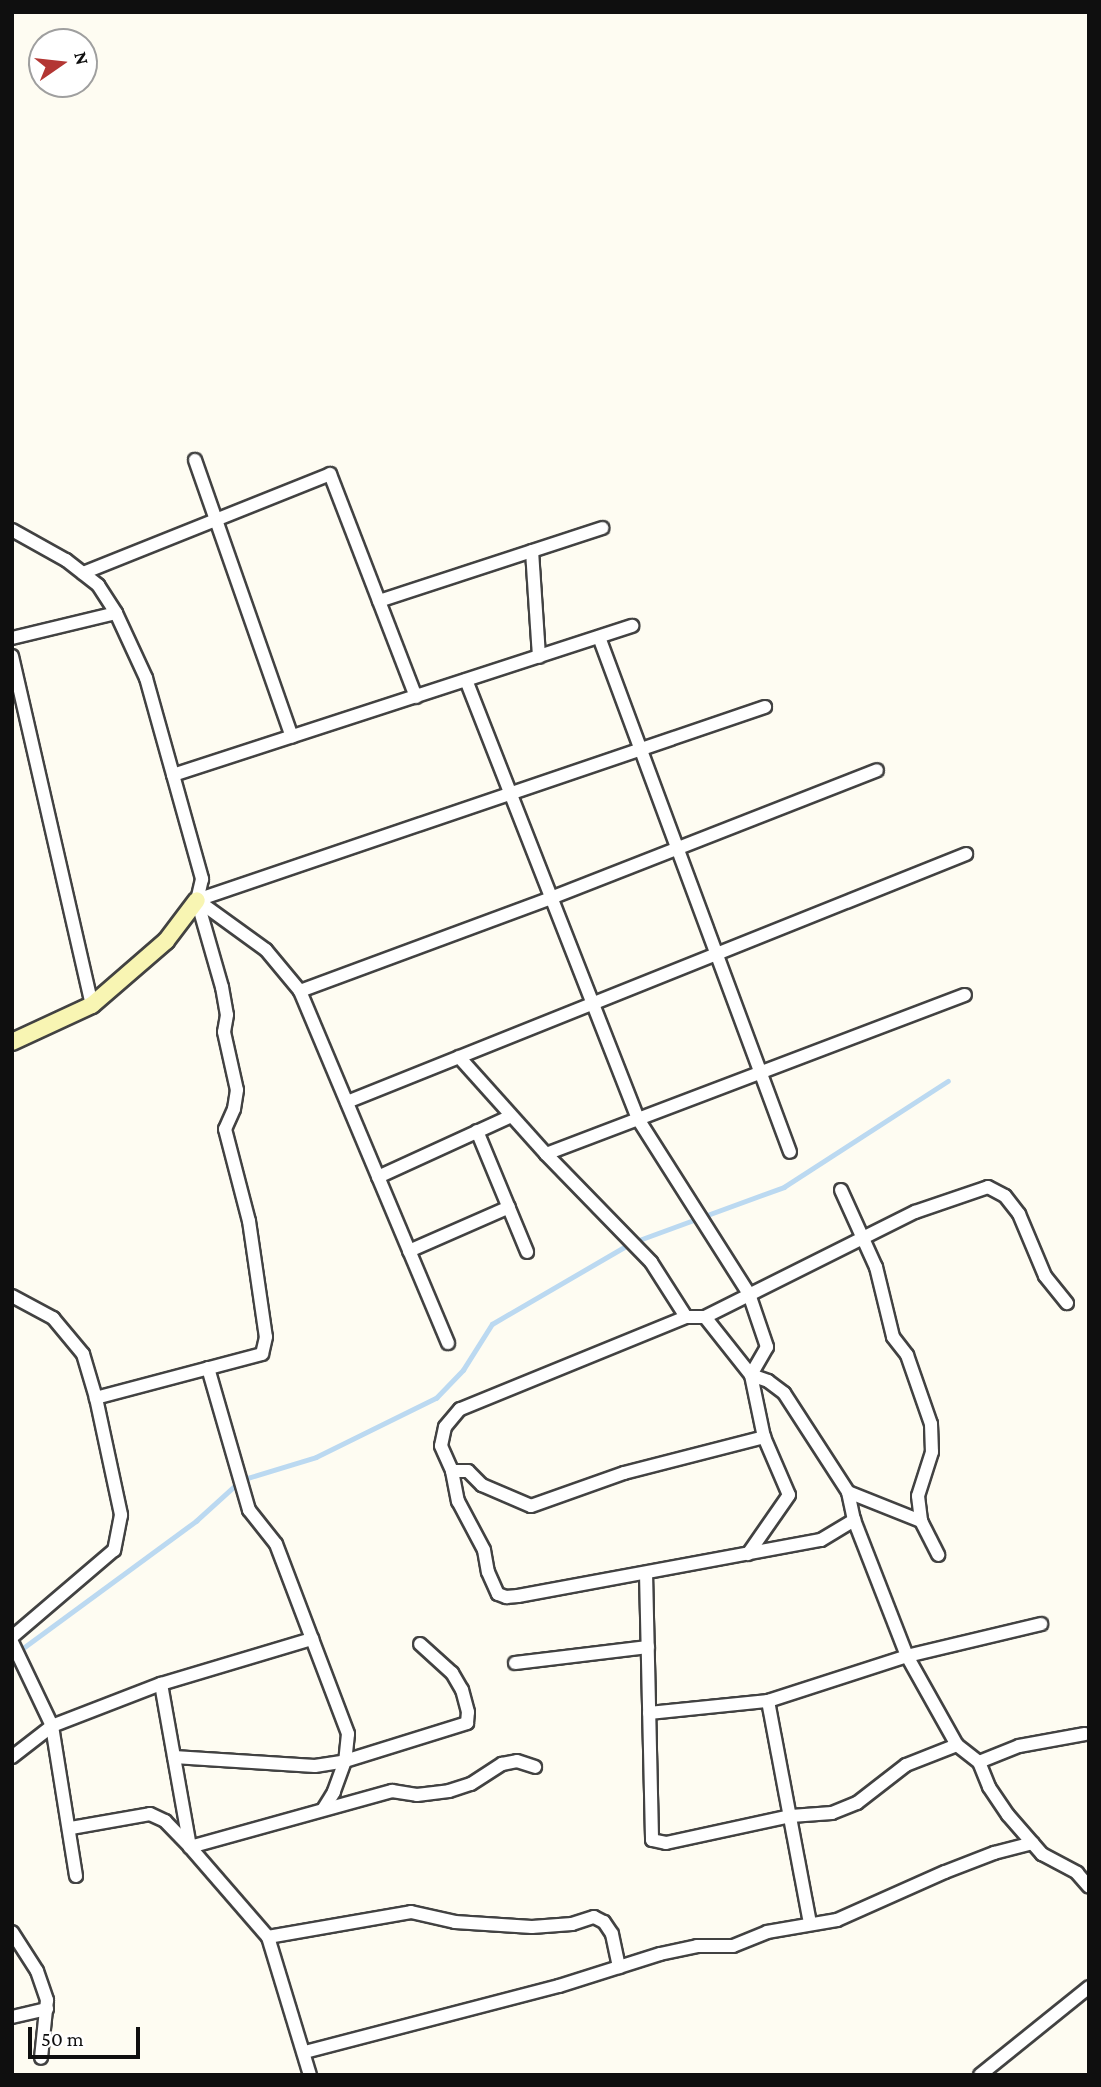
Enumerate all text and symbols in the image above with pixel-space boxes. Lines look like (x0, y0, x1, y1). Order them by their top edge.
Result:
north arrow (28, 28, 98, 98)
text: N (70, 49, 94, 67)
scale bar (32, 2014, 144, 2058)
text: 50 m (41, 2027, 84, 2051)

